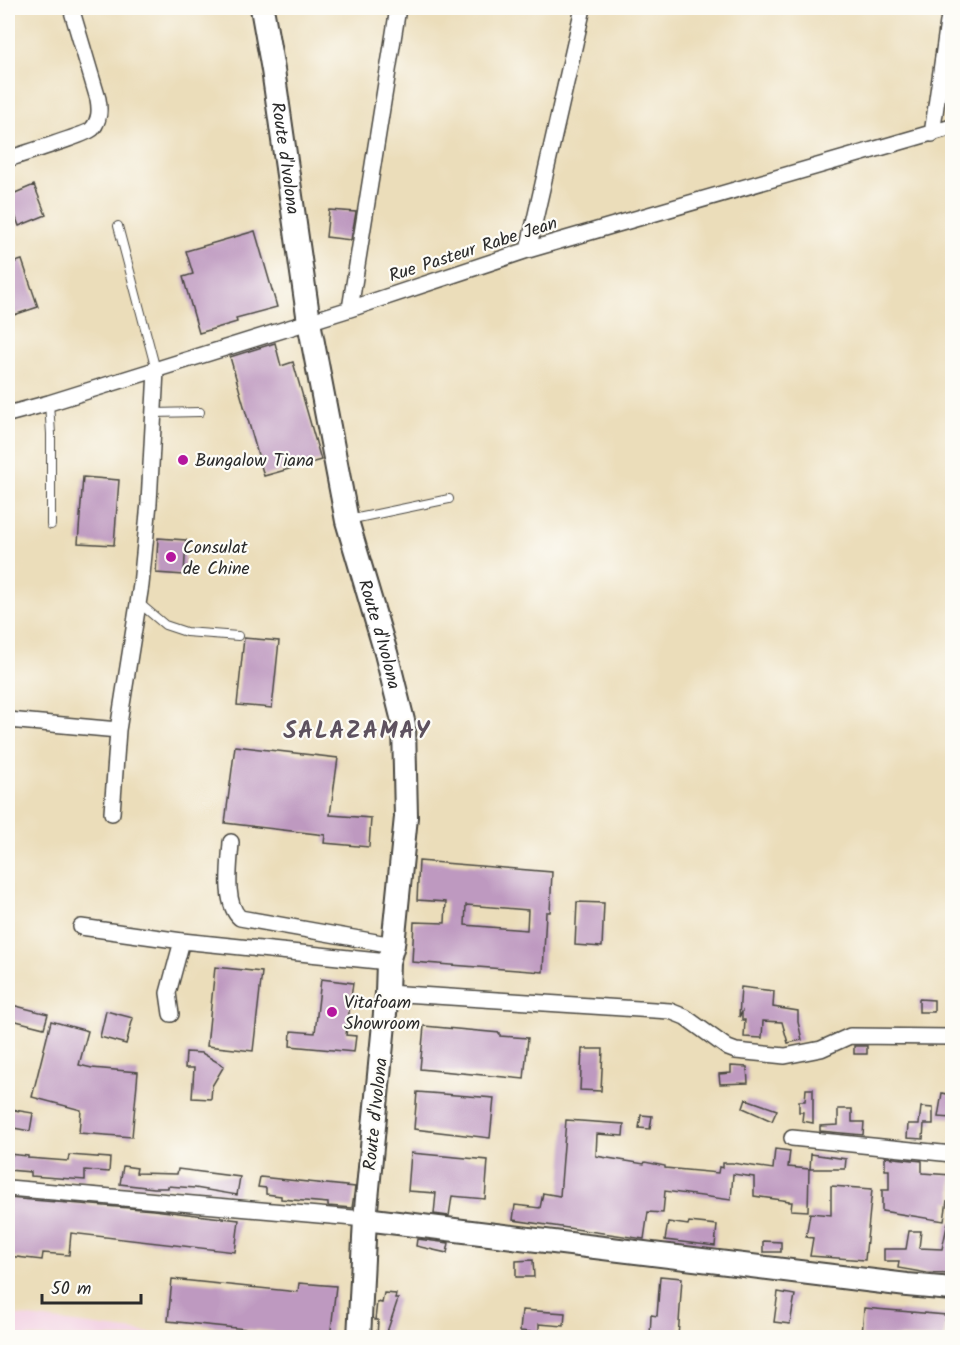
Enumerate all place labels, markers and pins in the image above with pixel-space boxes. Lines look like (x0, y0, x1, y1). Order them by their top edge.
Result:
place label: Bungalow Tiana (195, 447, 314, 476)
marker: Bungalow Tiana (176, 453, 190, 467)
place label: Consulat de Chine (183, 534, 250, 584)
marker: Consulat de Chine (164, 550, 178, 564)
place label: Vitafoam Showroom (344, 989, 420, 1039)
marker: Vitafoam Showroom (325, 1005, 339, 1019)

